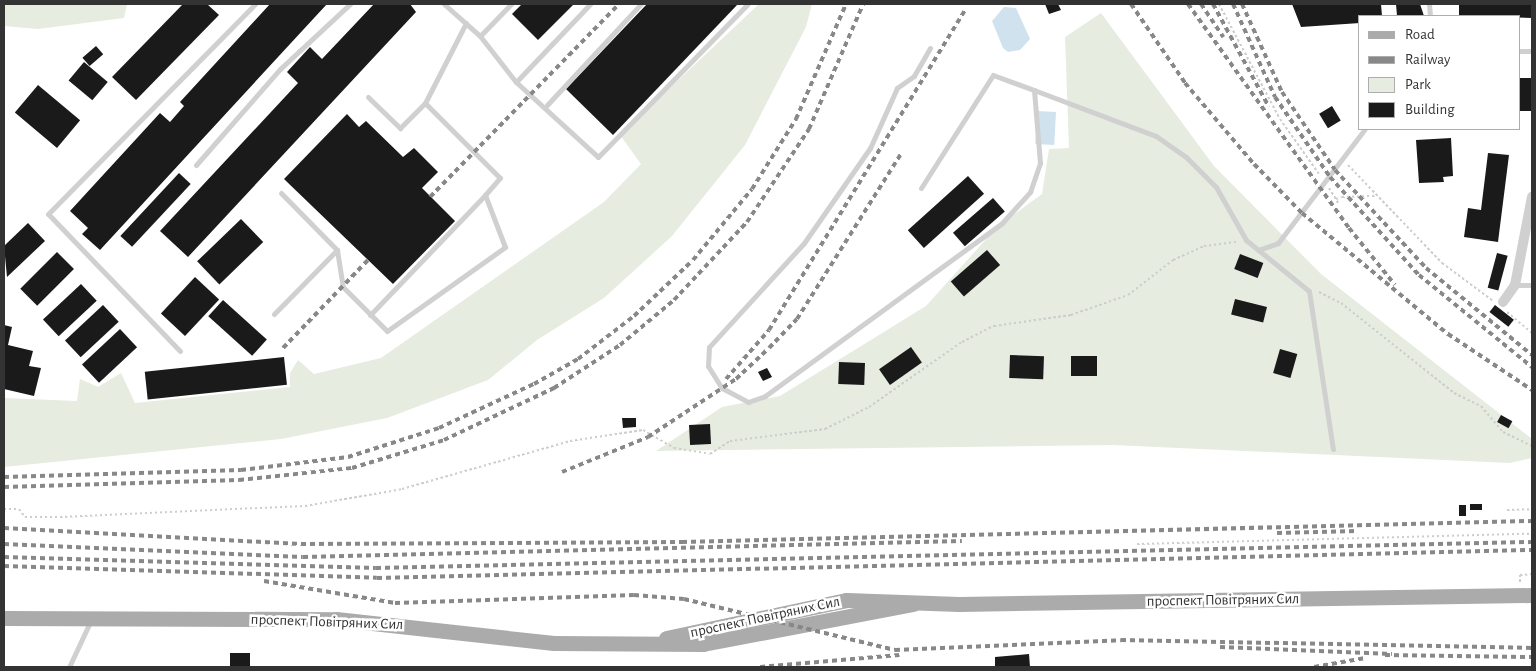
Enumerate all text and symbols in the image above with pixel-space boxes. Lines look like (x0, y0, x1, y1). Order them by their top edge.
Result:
legend (1358, 15, 1521, 130)
text: Road (1405, 27, 1435, 42)
text: Railway (1405, 52, 1450, 67)
text: Park (1405, 77, 1431, 92)
text: Building (1405, 102, 1455, 117)
street label: проспект Повітряних Сил (1147, 590, 1299, 610)
street label: проспект Повітряних Сил (689, 592, 841, 642)
street label: проспект Повітряних Сил (250, 610, 404, 634)

